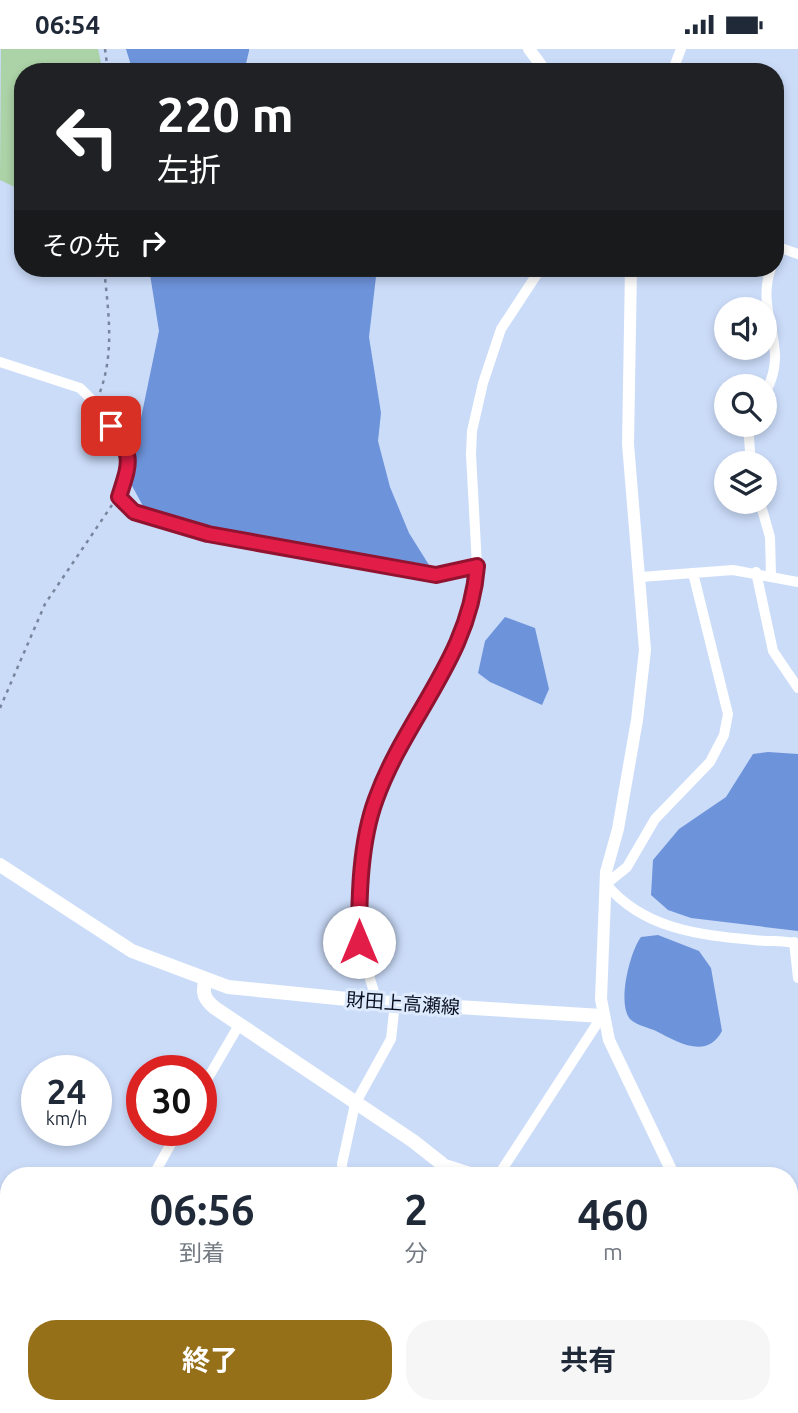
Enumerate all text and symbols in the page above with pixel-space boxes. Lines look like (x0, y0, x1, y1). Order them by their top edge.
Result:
text: 06:54 (35, 10, 100, 39)
text: 220 m (157, 86, 294, 141)
icon: left (42, 91, 133, 182)
text: 左折 (157, 151, 221, 187)
icon: right (134, 224, 172, 262)
text: その先 (42, 231, 120, 260)
map controls (714, 297, 777, 514)
button: sound (714, 297, 777, 360)
button: search (714, 374, 777, 437)
pin (81, 396, 141, 456)
icon: arrive (92, 407, 130, 445)
button: layers (714, 451, 777, 514)
position arrow (322, 905, 396, 979)
street label: 財田上高瀬線 (345, 988, 461, 1018)
speed limit sign: 30 (126, 1055, 217, 1146)
text: 24 (47, 1071, 86, 1111)
text: km/h (46, 1108, 87, 1128)
text: 06:56 (150, 1186, 255, 1233)
text: 2 (404, 1186, 428, 1233)
text: 460 (577, 1191, 648, 1238)
text: m (603, 1239, 623, 1264)
text: 到着 (179, 1240, 225, 1265)
text: 分 (405, 1240, 428, 1265)
button: 終了 (28, 1320, 392, 1400)
button: 共有 (406, 1320, 770, 1400)

